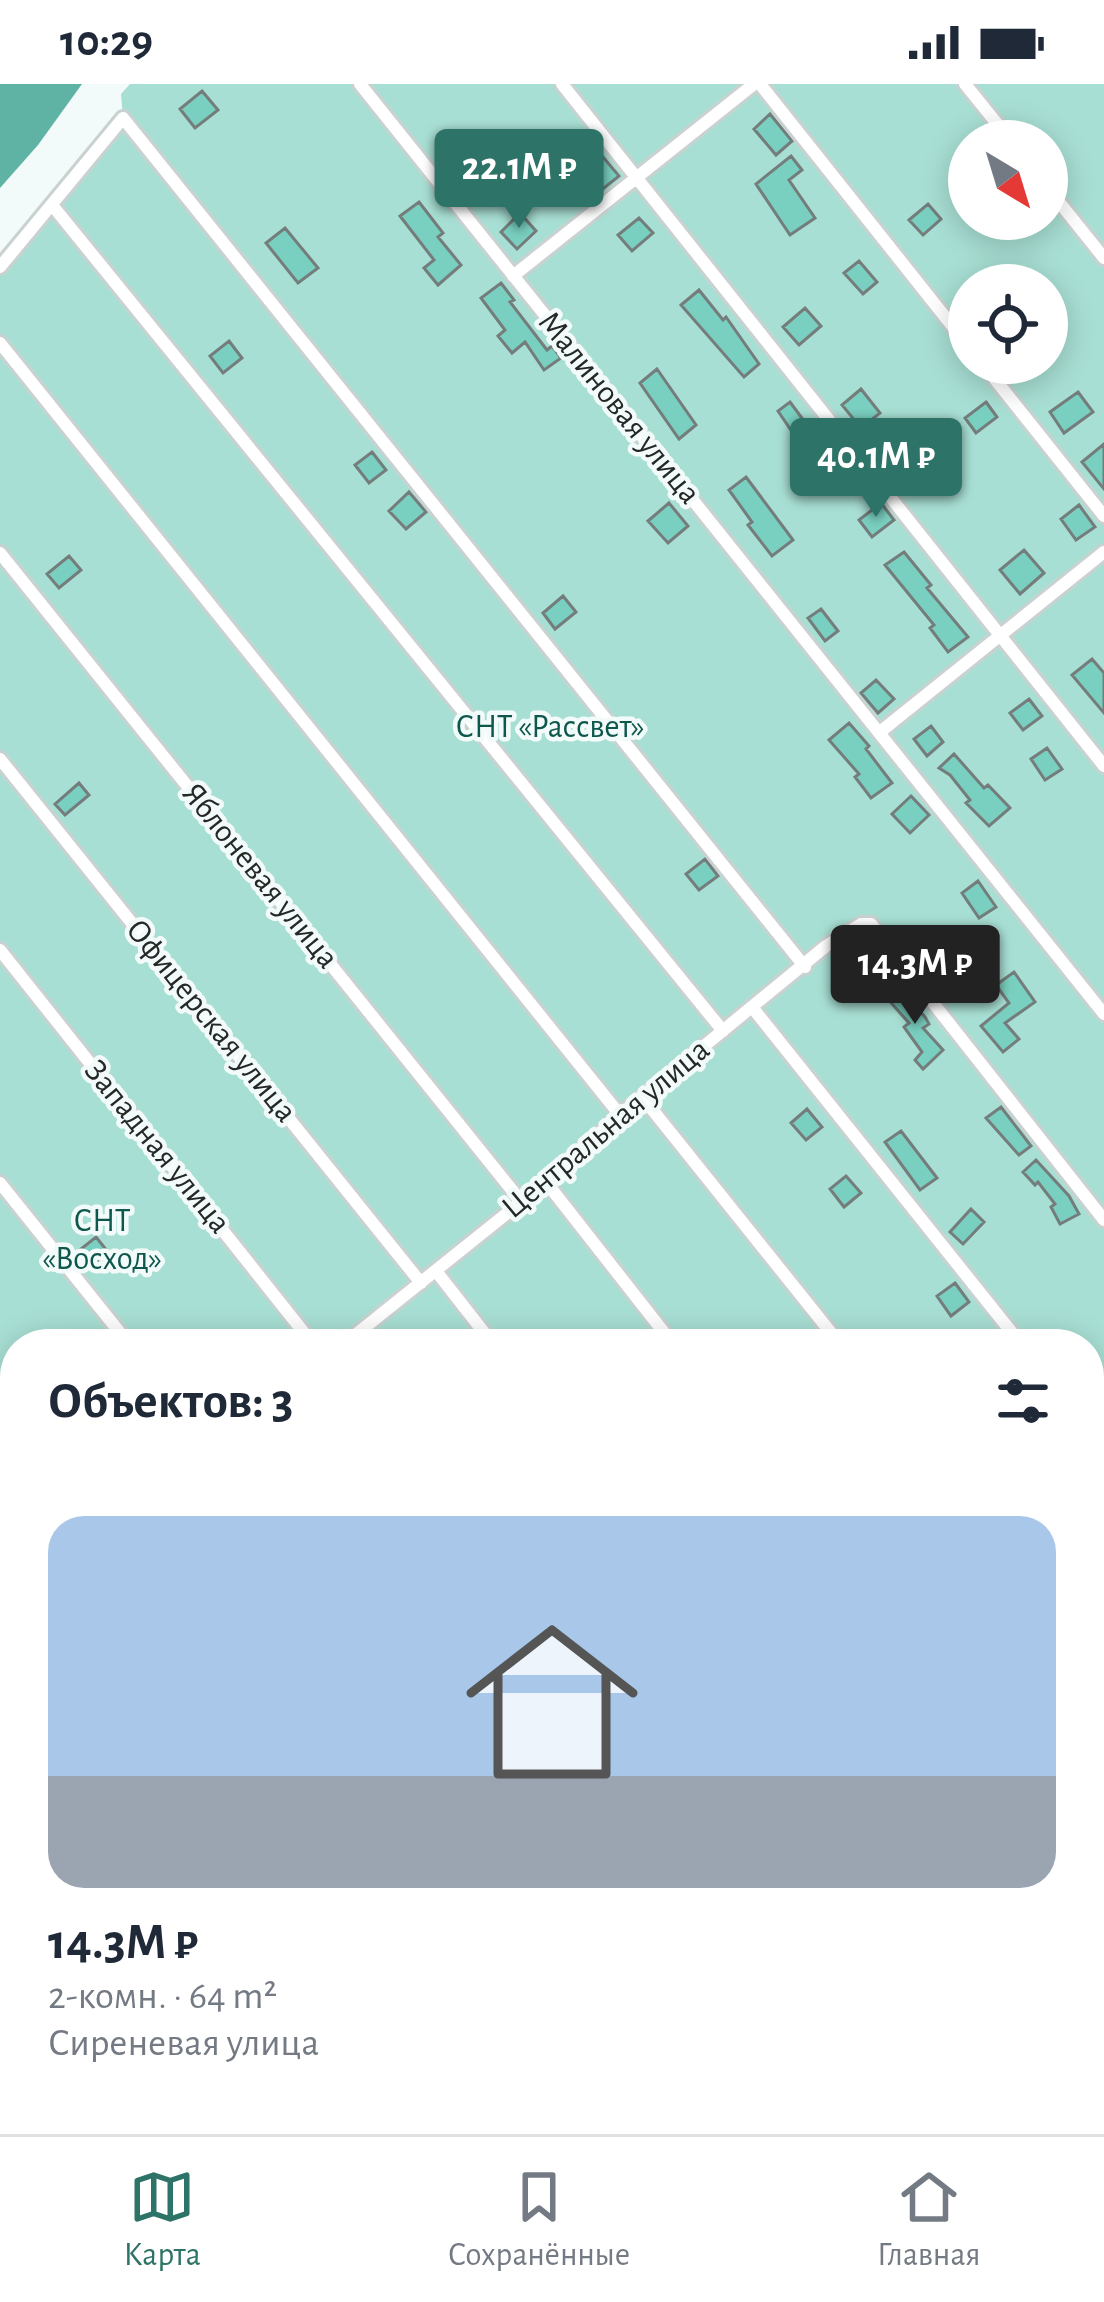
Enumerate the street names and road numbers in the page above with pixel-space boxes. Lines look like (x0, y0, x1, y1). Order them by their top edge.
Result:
street label: Малиновая улица (532, 306, 706, 510)
street label: Яблоневая улица (176, 777, 344, 975)
street label: Офицерская улица (119, 913, 303, 1129)
street label: Центральная улица (496, 1033, 716, 1225)
street label: Западная улица (77, 1054, 237, 1240)

